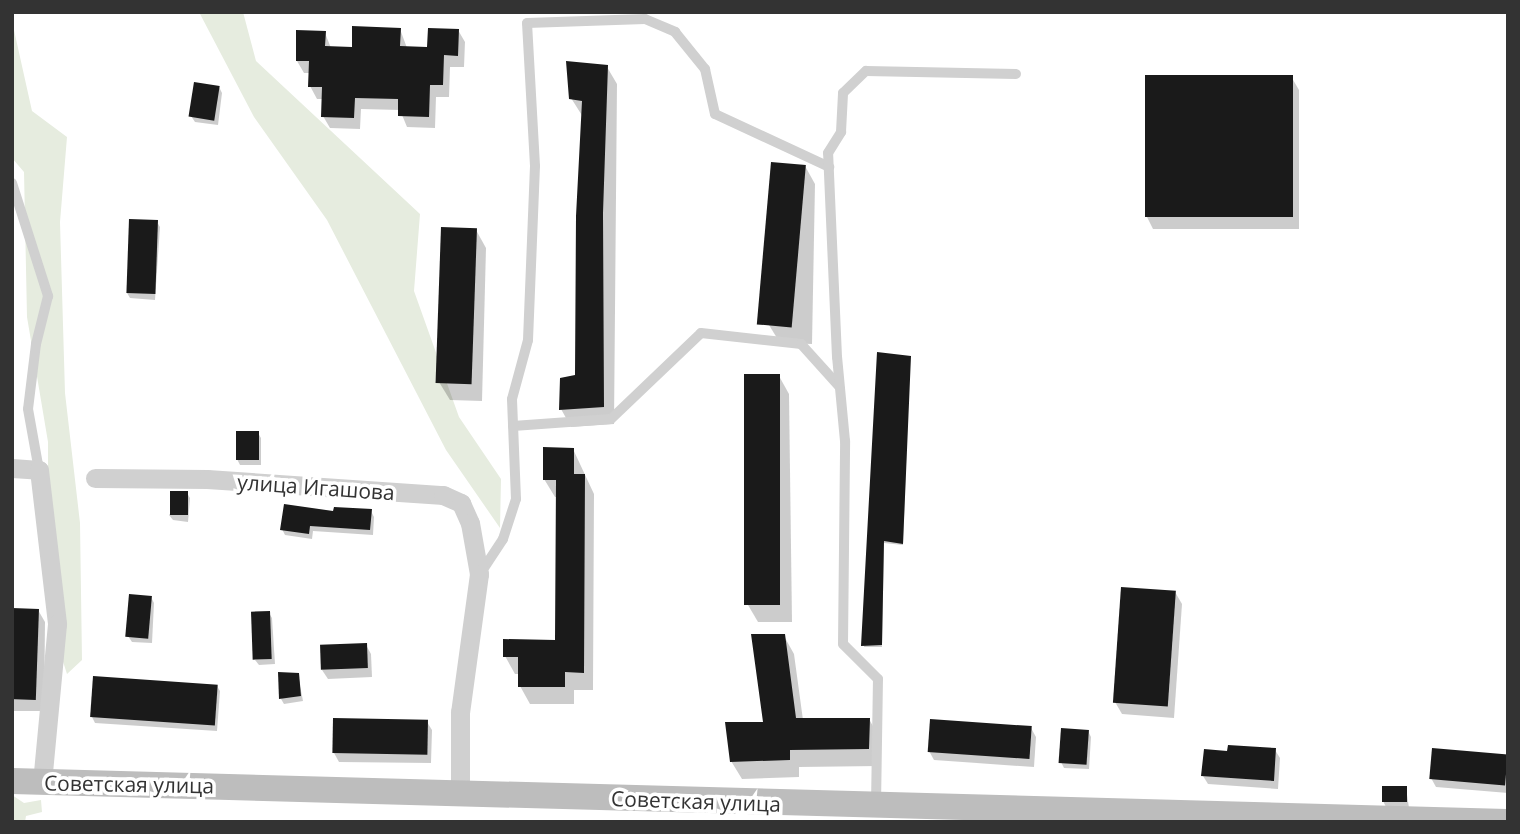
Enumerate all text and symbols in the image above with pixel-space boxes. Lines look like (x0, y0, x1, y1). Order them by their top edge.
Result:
street label: улица Игашова (236, 469, 396, 505)
street label: Советская улица (44, 770, 214, 798)
street label: Советская улица (611, 785, 781, 817)

